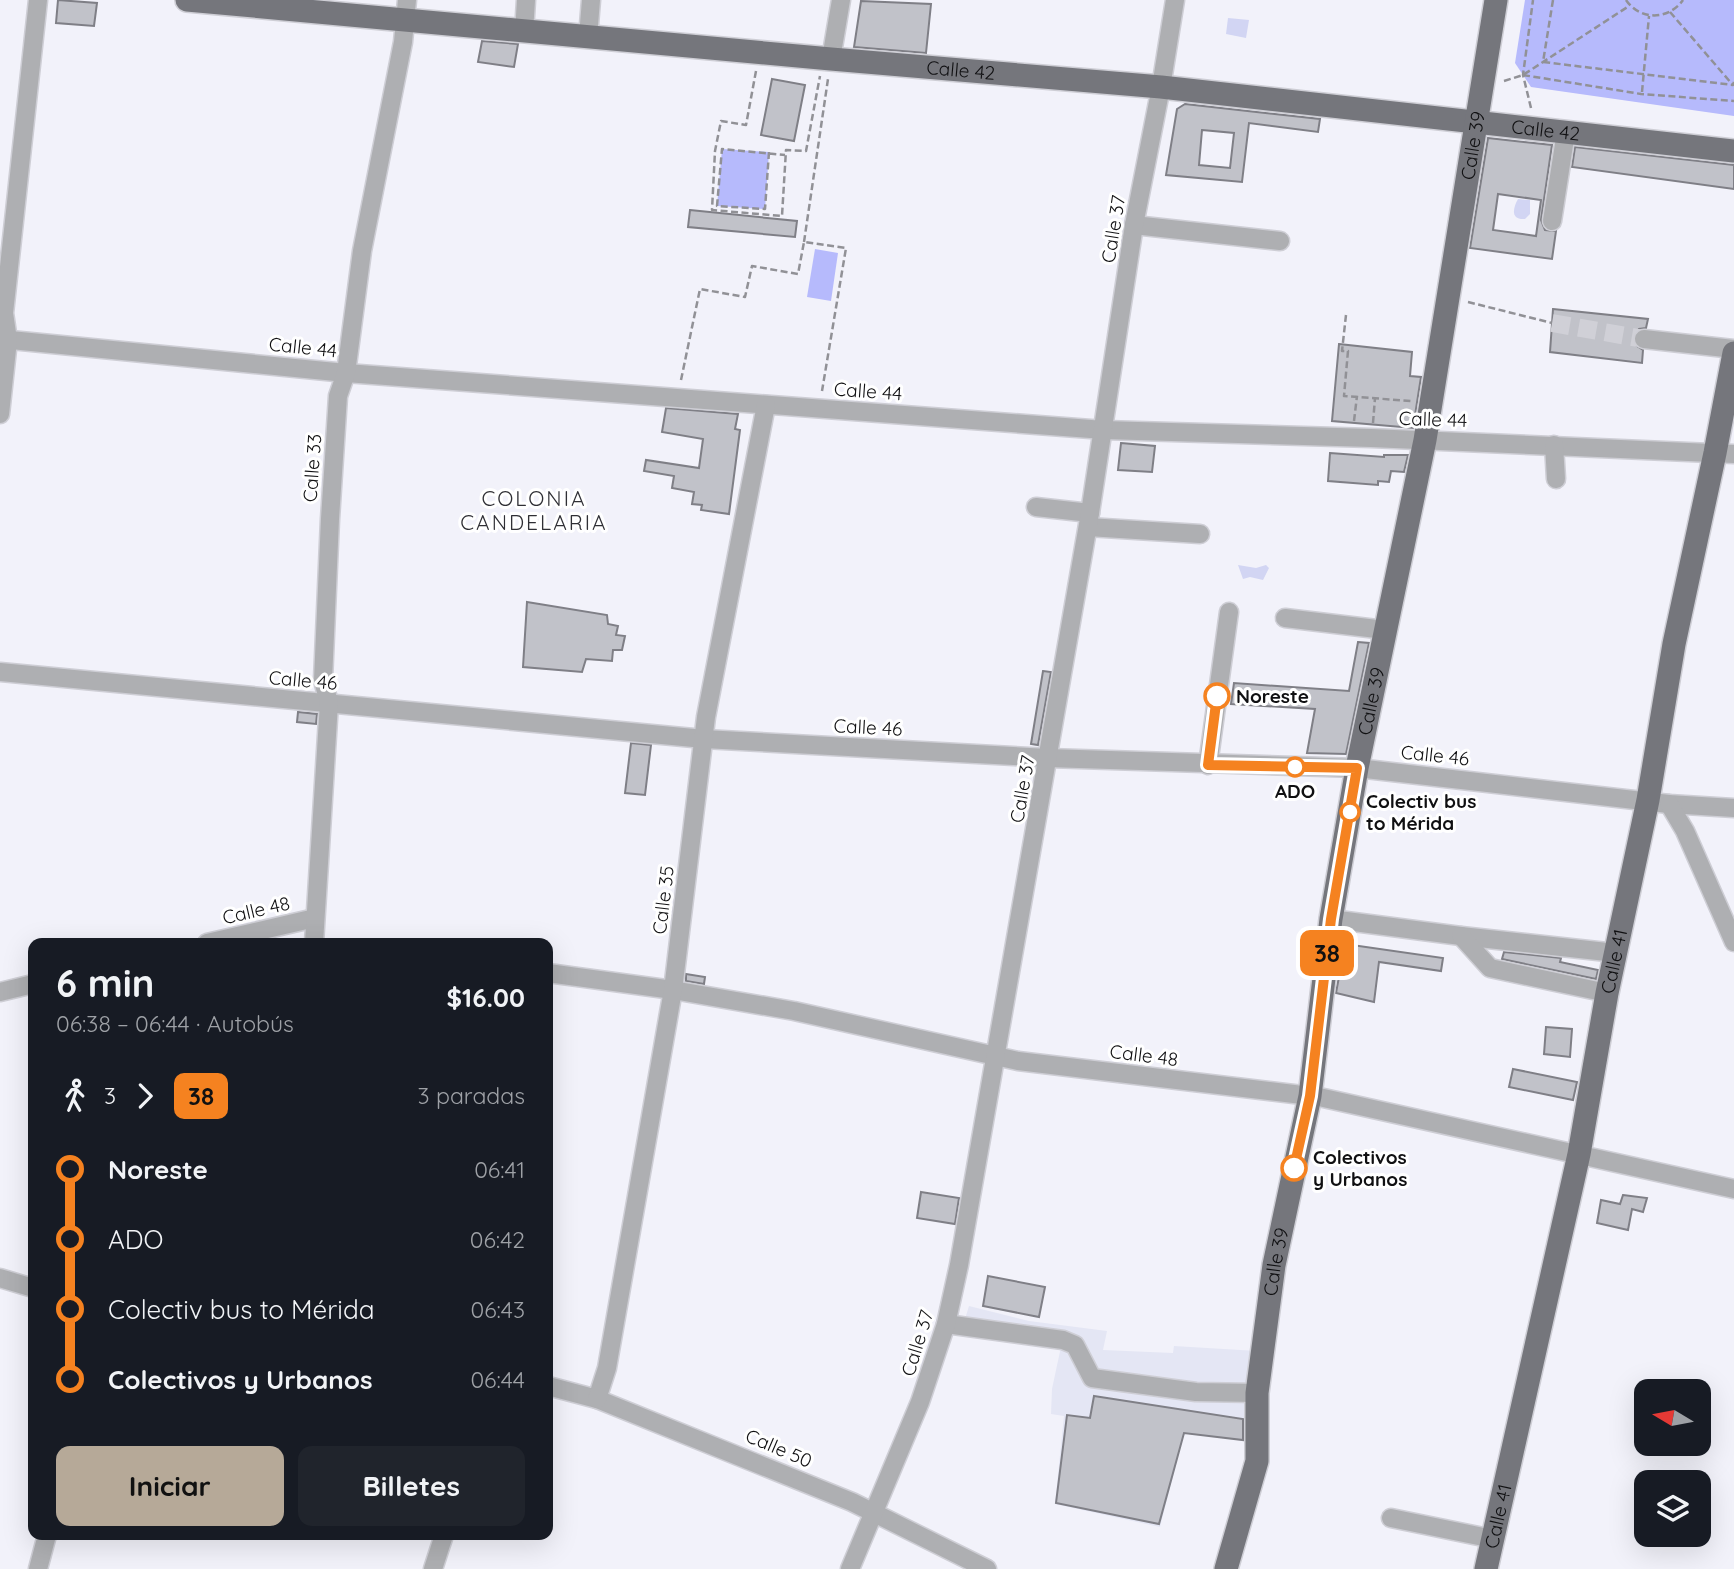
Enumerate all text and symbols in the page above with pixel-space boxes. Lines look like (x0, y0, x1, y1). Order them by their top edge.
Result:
street label: Calle 42 (925, 55, 996, 85)
street label: Calle 39 (1455, 110, 1490, 182)
street label: Calle 42 (1510, 114, 1581, 146)
street label: Calle 37 (1096, 193, 1130, 265)
street label: Calle 44 (268, 331, 338, 363)
street label: Calle 44 (833, 377, 903, 405)
street label: Calle 44 (1398, 406, 1468, 432)
street label: Calle 33 (298, 433, 326, 503)
district label: COLONIA CANDELARIA (460, 485, 608, 535)
street label: Calle 46 (268, 665, 338, 695)
street label: Calle 39 (1352, 665, 1390, 737)
marker: Noreste (1204, 683, 1230, 709)
place label: Noreste (1236, 684, 1309, 708)
street label: Calle 46 (833, 713, 903, 741)
street label: Calle 46 (1400, 739, 1470, 771)
street label: Calle 37 (1004, 753, 1040, 825)
marker: ADO (1285, 757, 1305, 777)
place label: ADO (1275, 779, 1315, 803)
place label: Colectiv bus to Mérida (1366, 789, 1476, 835)
marker: Colectiv bus to Mérida (1340, 802, 1360, 822)
street label: Calle 35 (647, 864, 679, 936)
street label: Calle 48 (220, 891, 292, 929)
street label: Calle 41 (1595, 927, 1632, 996)
line badge: 38 (1296, 930, 1358, 976)
text: 38 (1314, 938, 1340, 968)
text: 6 min (56, 959, 154, 1007)
text: $16.00 (447, 981, 525, 1014)
text: 06:38 – 06:44 · Autobús (56, 1009, 294, 1038)
street label: Calle 48 (1108, 1039, 1180, 1071)
icon: walk (56, 1077, 94, 1115)
icon: forward (126, 1077, 164, 1115)
text: 3 (104, 1081, 116, 1110)
text: 38 (188, 1081, 214, 1111)
text: 3 paradas (418, 1081, 525, 1110)
place label: Colectivos y Urbanos (1313, 1145, 1407, 1191)
text: Noreste (108, 1153, 208, 1186)
text: 06:41 (474, 1155, 525, 1184)
marker: Colectivos y Urbanos (1281, 1155, 1307, 1181)
text: ADO (108, 1223, 163, 1256)
text: 06:42 (470, 1225, 525, 1254)
street label: Calle 39 (1258, 1225, 1294, 1297)
text: Colectiv bus to Mérida (108, 1293, 374, 1326)
text: 06:43 (470, 1295, 525, 1324)
street label: Calle 37 (896, 1307, 939, 1379)
text: Colectivos y Urbanos (108, 1363, 373, 1396)
text: 06:44 (470, 1365, 525, 1394)
north arrow (1634, 1379, 1712, 1456)
map controls (1634, 1379, 1711, 1547)
street label: Calle 50 (742, 1423, 816, 1473)
button: Iniciar (56, 1446, 284, 1526)
button: Billetes (298, 1446, 525, 1526)
button: layers (1634, 1470, 1711, 1547)
street label: Calle 41 (1479, 1482, 1517, 1551)

